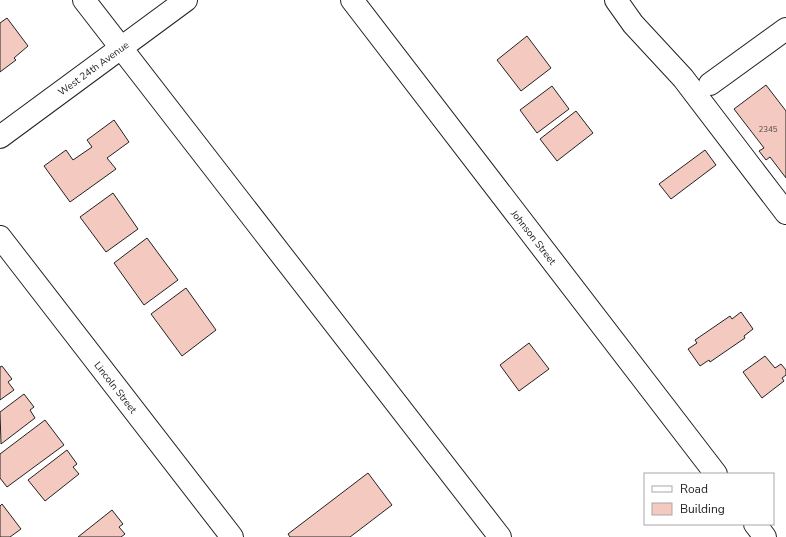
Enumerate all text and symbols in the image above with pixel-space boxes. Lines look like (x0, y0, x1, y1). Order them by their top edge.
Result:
street label: West 24th Avenue (55, 38, 132, 99)
house number: 2345 (758, 124, 778, 135)
street label: Johnson Street (507, 206, 559, 268)
street label: Lincoln Street (91, 359, 140, 417)
legend (644, 473, 774, 525)
text: Road (680, 481, 708, 497)
text: Building (680, 501, 725, 517)

